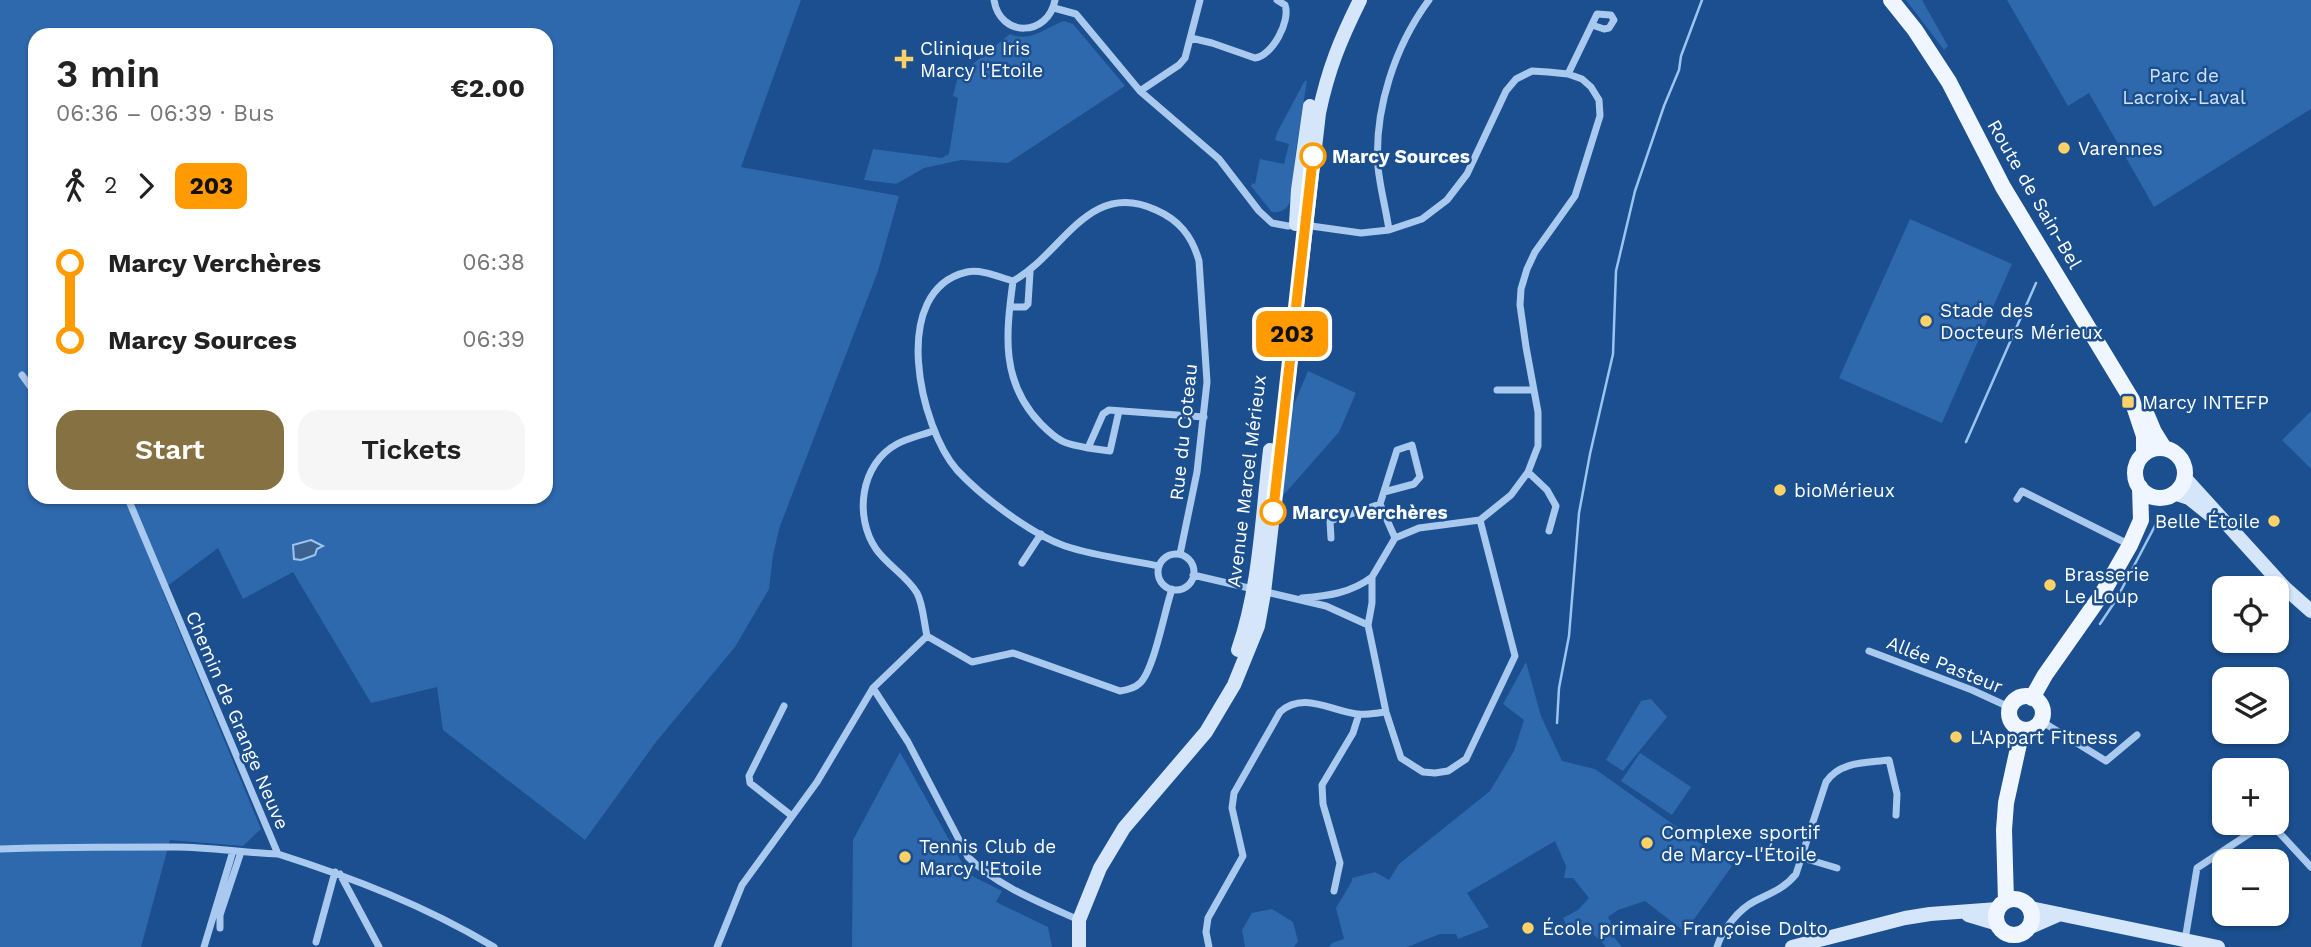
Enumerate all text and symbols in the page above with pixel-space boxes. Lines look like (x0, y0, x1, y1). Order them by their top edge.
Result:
place label: Clinique Iris Marcy l'Etoile (920, 37, 1043, 82)
marker: Clinique Iris Marcy l'Etoile (894, 49, 914, 69)
text: 3 min (56, 52, 160, 96)
park label: Parc de Lacroix-Laval (2122, 64, 2246, 109)
text: €2.00 (450, 73, 525, 103)
text: 06:36 – 06:39 · Bus (56, 100, 274, 127)
street label: Route de Sain-Bel (1982, 115, 2087, 273)
place label: Varennes (2078, 137, 2163, 160)
marker: Varennes (2056, 140, 2072, 156)
marker: Marcy Sources (1300, 143, 1326, 169)
place label: Marcy Sources (1332, 145, 1470, 168)
icon: walk (56, 167, 94, 205)
icon: forward (127, 167, 165, 205)
text: 2 (104, 172, 117, 199)
text: 203 (189, 172, 233, 200)
text: Marcy Verchères (108, 248, 321, 278)
text: 06:38 (462, 249, 525, 276)
place label: Stade des Docteurs Mérieux (1940, 299, 2103, 344)
line badge: 203 (1252, 311, 1332, 357)
marker: Stade des Docteurs Mérieux (1918, 313, 1934, 329)
text: 203 (1270, 320, 1314, 348)
text: Marcy Sources (108, 325, 297, 355)
text: 06:39 (462, 326, 525, 353)
street label: Rue du Coteau (1165, 363, 1202, 502)
street label: Avenue Marcel Mérieux (1222, 374, 1271, 589)
place label: Marcy INTEFP (2142, 391, 2269, 414)
marker: Marcy INTEFP (2120, 394, 2136, 410)
button: Start (56, 410, 284, 490)
button: Tickets (298, 410, 525, 490)
place label: bioMérieux (1794, 479, 1895, 502)
marker: bioMérieux (1772, 482, 1788, 498)
marker: Marcy Verchères (1260, 499, 1286, 525)
place label: Marcy Verchères (1292, 501, 1448, 524)
place label: Belle Étoile (2155, 510, 2260, 533)
marker: Belle Étoile (2266, 513, 2282, 529)
place label: Brasserie Le Loup (2064, 563, 2149, 608)
map controls (2212, 576, 2289, 926)
button: locate (2212, 576, 2289, 653)
marker: Brasserie Le Loup (2042, 577, 2058, 593)
street label: Chemin de Grange Neuve (181, 607, 294, 833)
street label: Allée Pasteur (1883, 631, 2007, 698)
button: layers (2212, 667, 2289, 744)
place label: L'Appart Fitness (1970, 726, 2118, 749)
marker: L'Appart Fitness (1948, 729, 1964, 745)
button: + (2212, 758, 2289, 835)
place label: Complexe sportif de Marcy-l'Étoile (1661, 821, 1821, 866)
place label: Tennis Club de Marcy l'Etoile (919, 835, 1056, 880)
marker: Complexe sportif de Marcy-l'Étoile (1639, 835, 1655, 851)
marker: Tennis Club de Marcy l'Etoile (897, 849, 913, 865)
button: − (2212, 849, 2289, 926)
place label: École primaire Françoise Dolto (1542, 917, 1828, 940)
marker: École primaire Françoise Dolto (1520, 920, 1536, 936)

